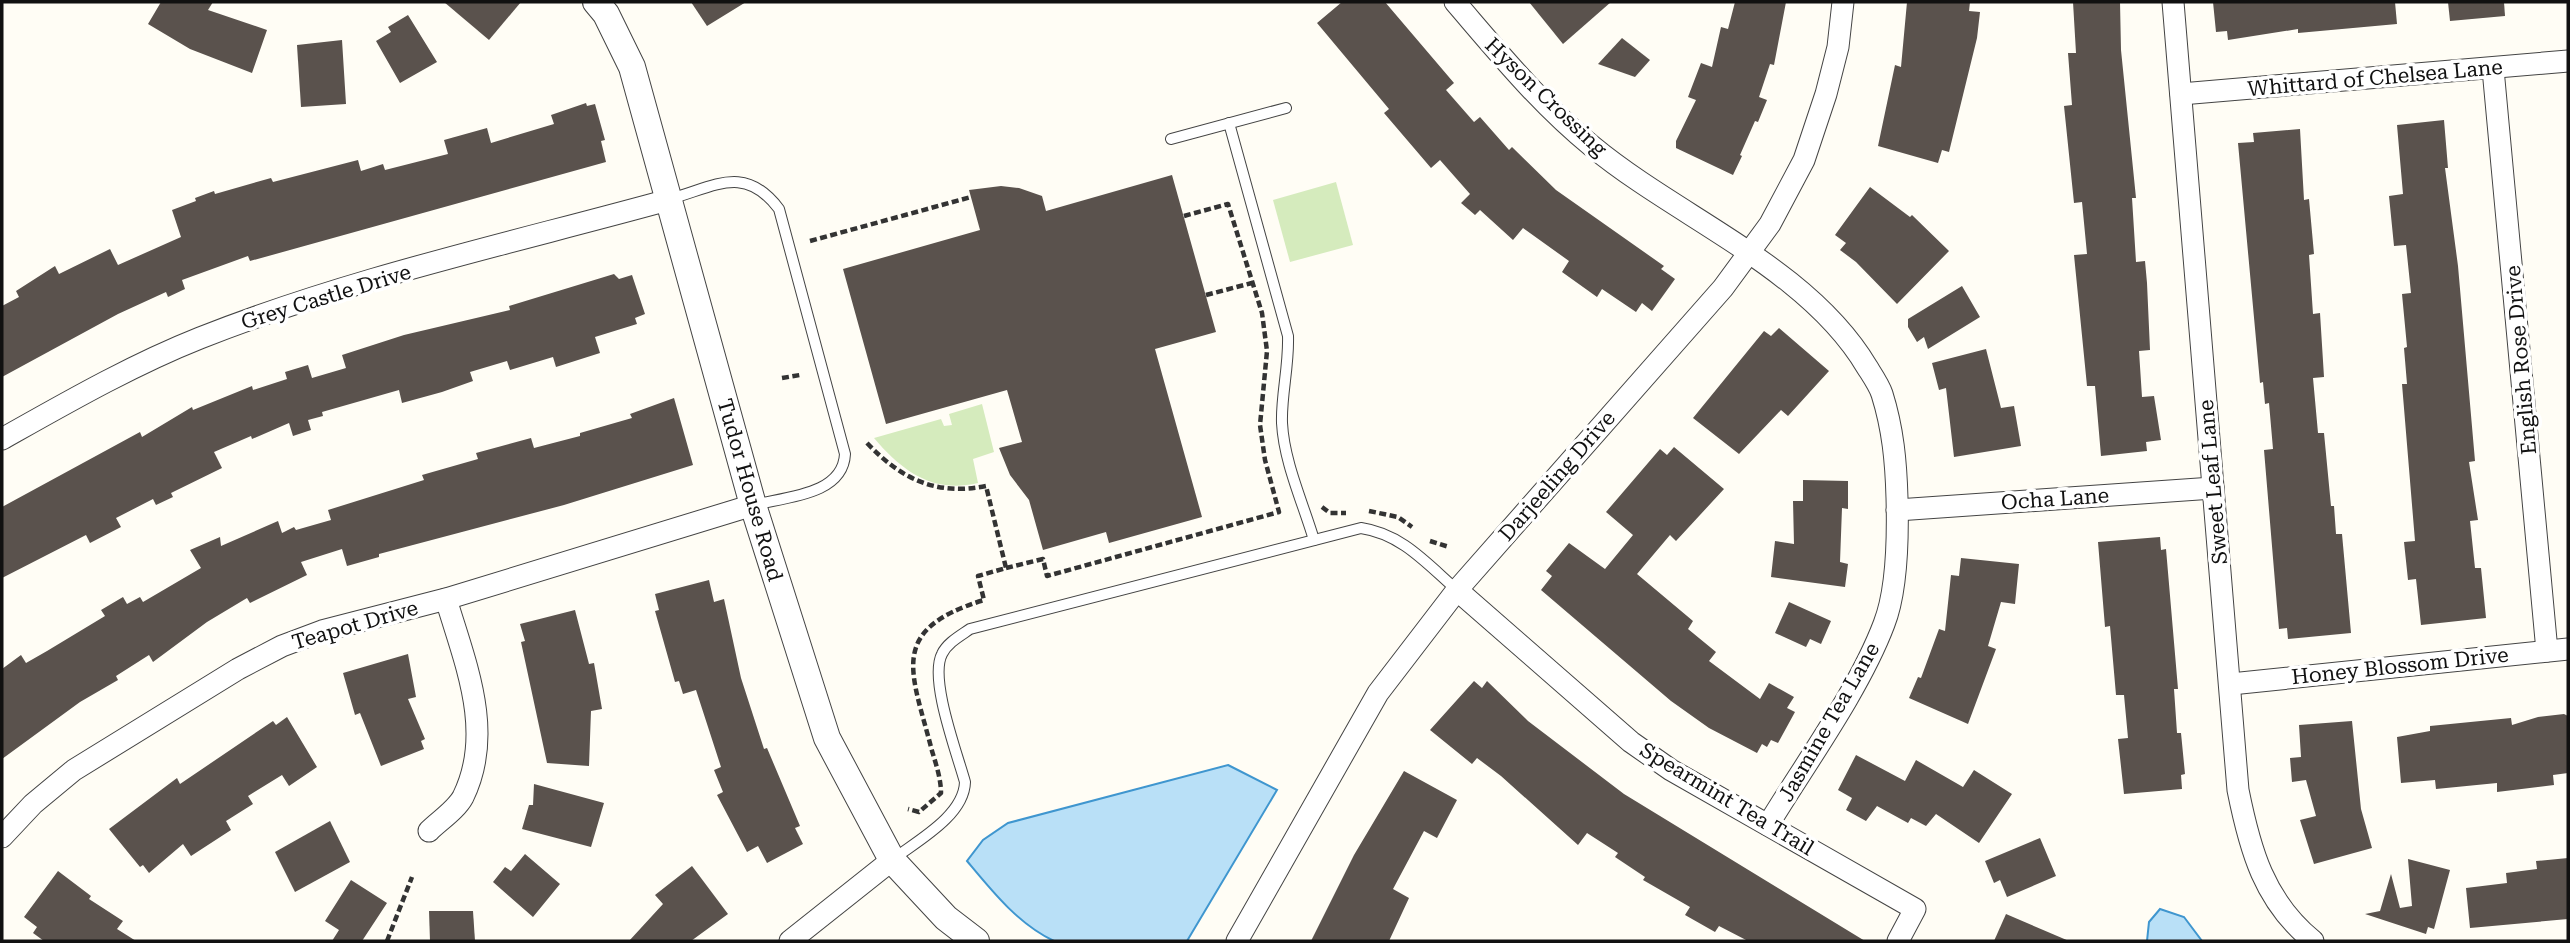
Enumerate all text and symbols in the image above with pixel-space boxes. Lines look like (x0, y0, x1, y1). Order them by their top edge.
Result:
street label: Hyson Crossing (1480, 33, 1612, 161)
street label: Whittard of Chelsea Lane (2246, 55, 2504, 101)
street label: Grey Castle Drive (238, 260, 414, 334)
street label: English Rose Drive (2501, 264, 2541, 456)
street label: Tudor House Road (712, 396, 788, 585)
street label: Sweet Leaf Lane (2194, 399, 2232, 565)
street label: Darjeeling Drive (1494, 406, 1620, 546)
street label: Ocha Lane (2000, 483, 2110, 515)
street label: Teapot Drive (289, 596, 421, 654)
street label: Jasmine Tea Lane (1774, 638, 1884, 806)
street label: Honey Blossom Drive (2290, 643, 2510, 689)
street label: Spearmint Tea Trail (1636, 738, 1819, 861)

